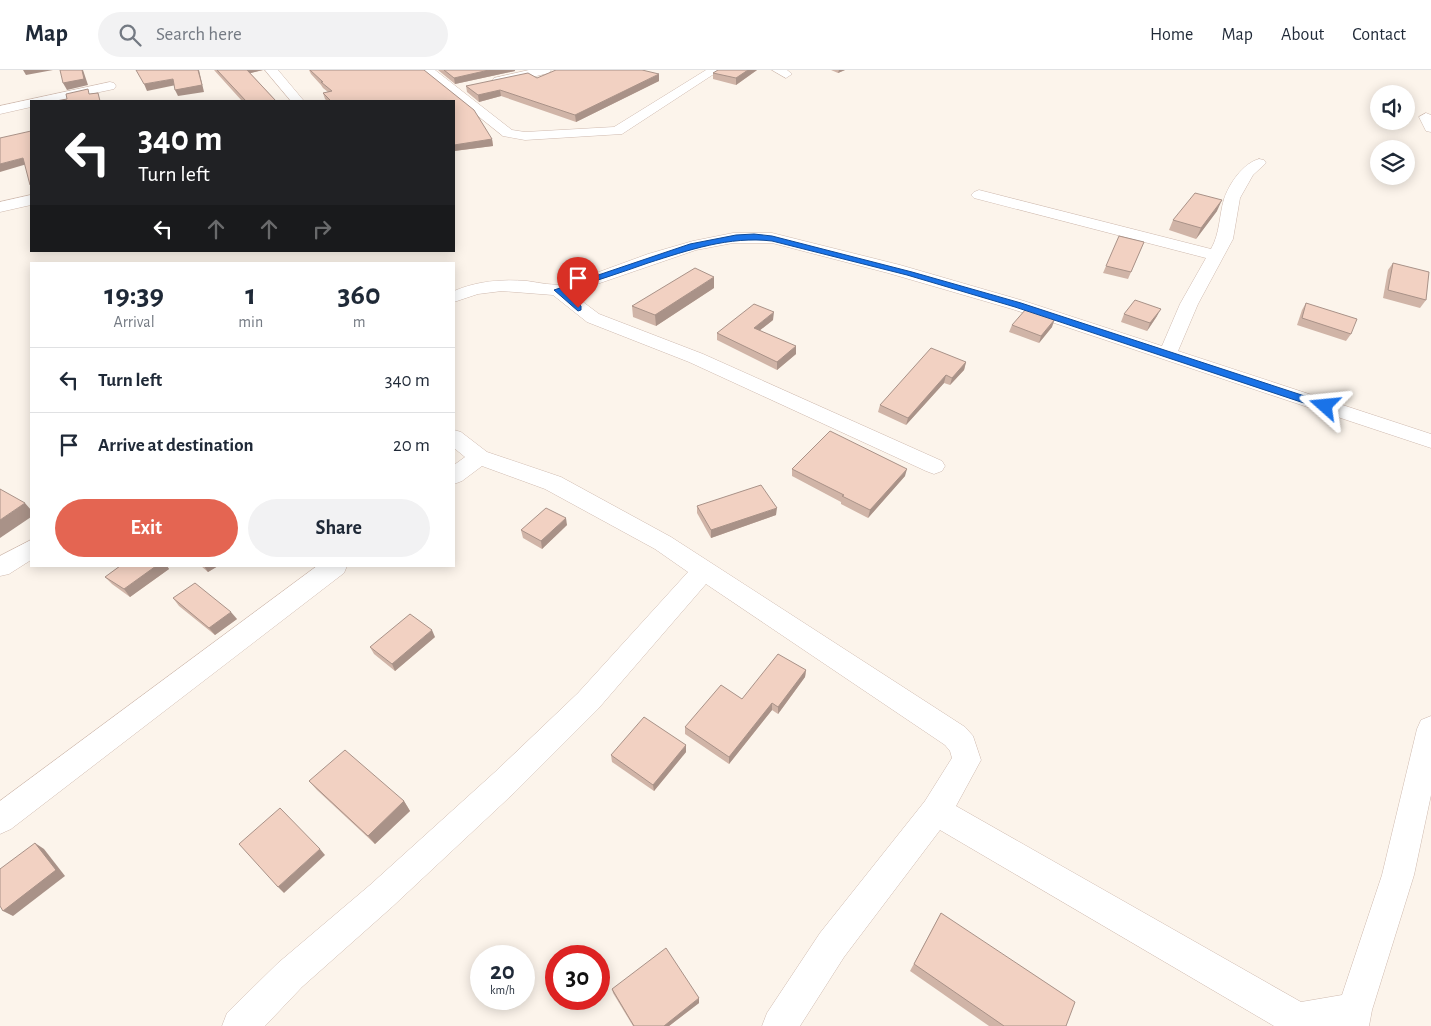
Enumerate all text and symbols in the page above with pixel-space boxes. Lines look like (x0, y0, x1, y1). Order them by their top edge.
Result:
search box (98, 12, 448, 57)
icon: search (116, 21, 144, 49)
text: Map (25, 22, 68, 46)
text: Search here (156, 25, 242, 44)
text: Home (1150, 26, 1193, 44)
text: Map (1221, 26, 1253, 44)
text: About (1281, 26, 1324, 44)
text: Contact (1352, 26, 1406, 44)
map controls (1370, 85, 1415, 185)
button: sound (1370, 85, 1415, 130)
icon: left (55, 120, 120, 185)
text: 340 m (138, 122, 222, 157)
button: layers (1370, 140, 1415, 185)
text: Turn left (138, 163, 210, 185)
icon: left (149, 215, 177, 243)
icon: ahead (202, 215, 230, 243)
icon: ahead (255, 215, 283, 243)
icon: right (308, 215, 336, 243)
pin (557, 257, 599, 308)
icon: arrive (564, 264, 592, 292)
text: 19:39 (104, 280, 164, 310)
text: 1 (245, 280, 256, 310)
text: 360 (338, 280, 381, 310)
text: Arrival (114, 314, 155, 330)
text: min (238, 314, 263, 330)
text: m (353, 314, 366, 330)
icon: left (55, 366, 83, 394)
text: Turn left (98, 371, 162, 390)
text: 340 m (385, 371, 430, 390)
position arrow (1298, 379, 1350, 431)
icon: arrive (55, 431, 83, 459)
text: Arrive at destination (98, 436, 254, 455)
text: 20 m (393, 436, 430, 455)
button: Exit (55, 499, 238, 557)
button: Share (248, 499, 430, 557)
speed limit sign: 30 (545, 945, 610, 1010)
text: 20 (490, 959, 515, 984)
text: km/h (490, 984, 515, 996)

